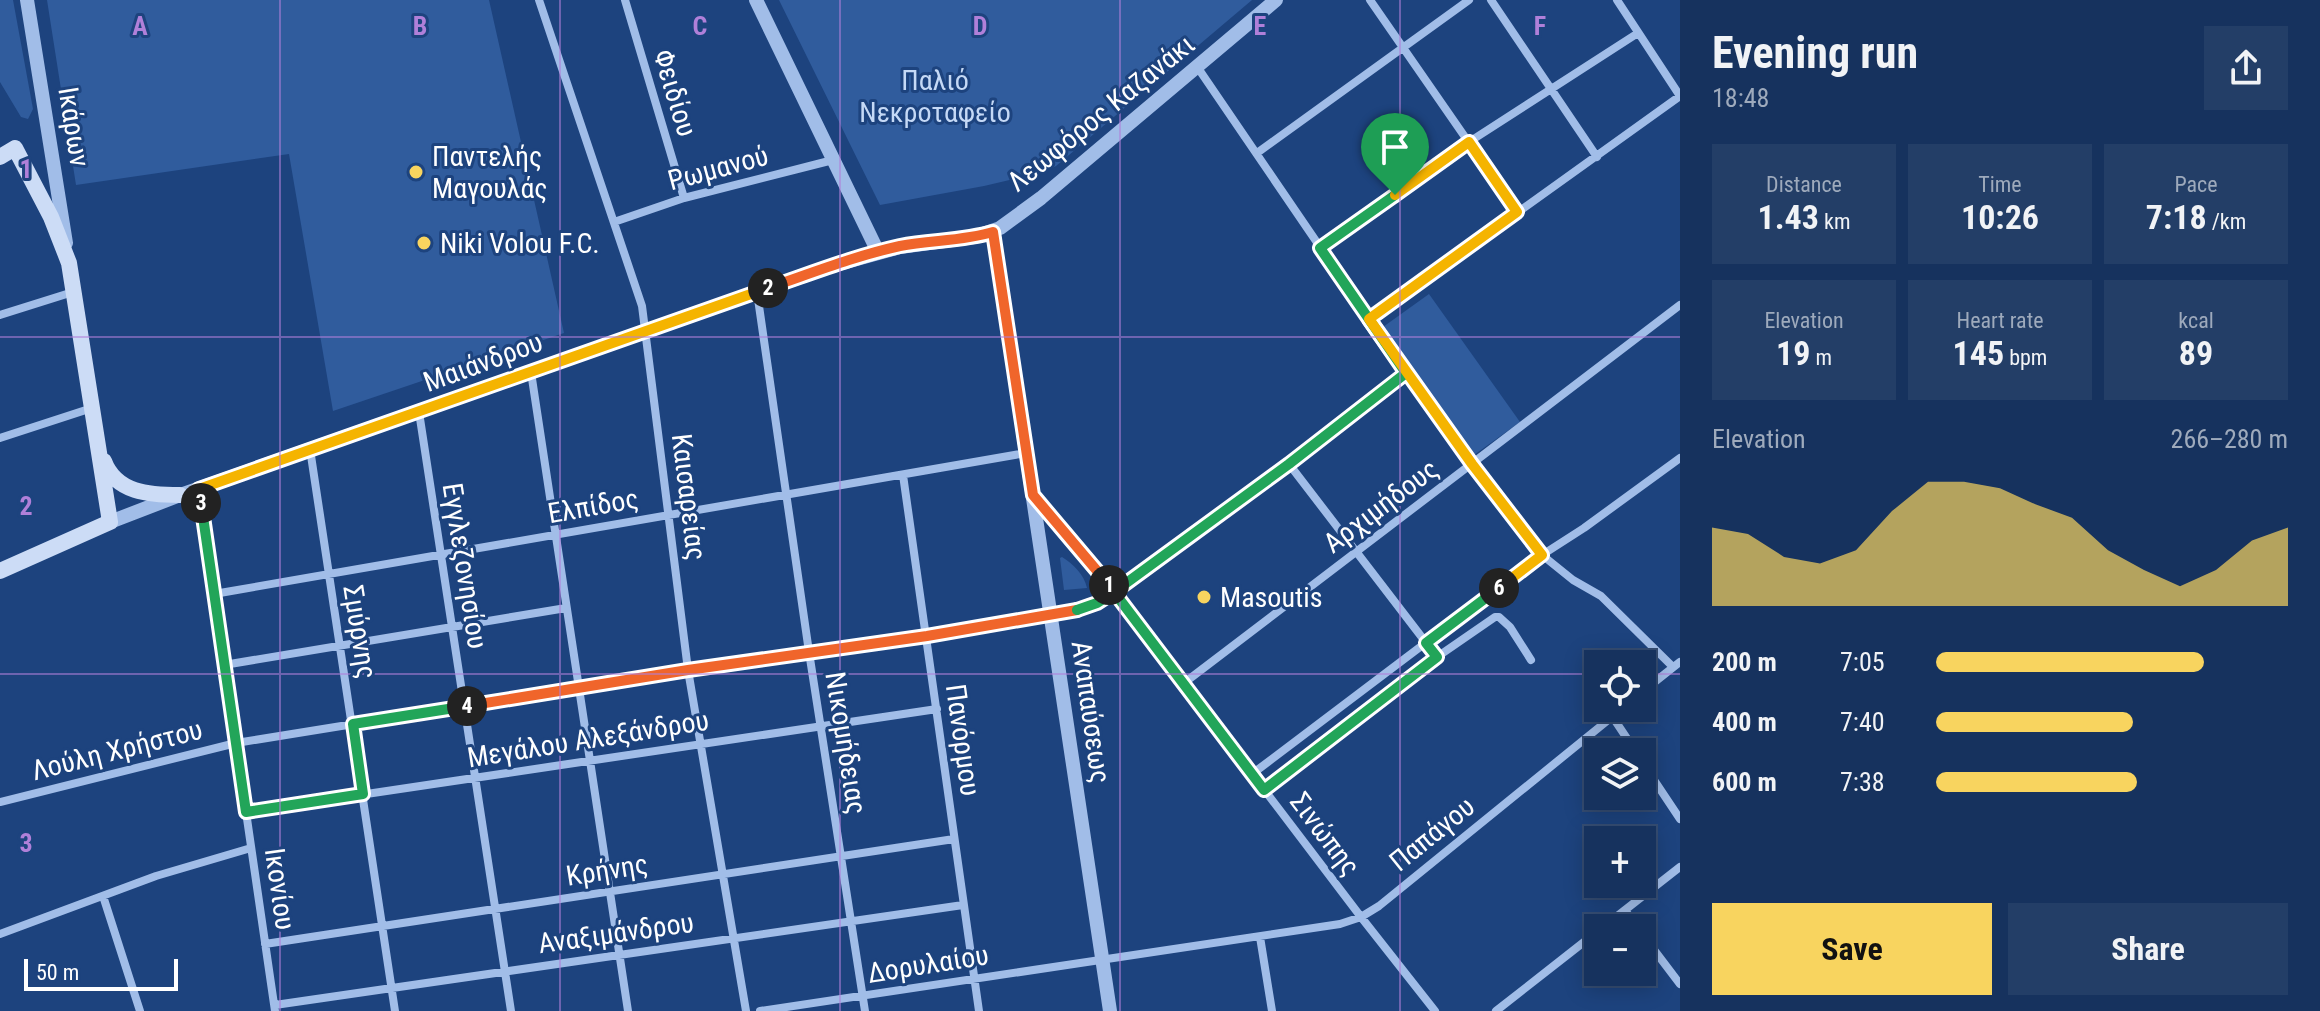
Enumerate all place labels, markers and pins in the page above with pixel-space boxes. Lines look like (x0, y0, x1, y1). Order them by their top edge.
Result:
pin (1361, 113, 1429, 195)
place label: Παντελής Μαγουλάς (432, 140, 547, 205)
marker: Παντελής Μαγουλάς (407, 163, 425, 181)
place label: Niki Volou F.C. (440, 227, 600, 260)
marker: Niki Volou F.C. (415, 234, 433, 252)
pin: 2 (748, 268, 788, 308)
pin: 3 (181, 483, 221, 523)
pin: 1 (1089, 565, 1129, 605)
pin: 6 (1479, 568, 1519, 608)
place label: Masoutis (1220, 581, 1322, 614)
marker: Masoutis (1195, 588, 1213, 606)
pin: 4 (447, 686, 487, 726)

